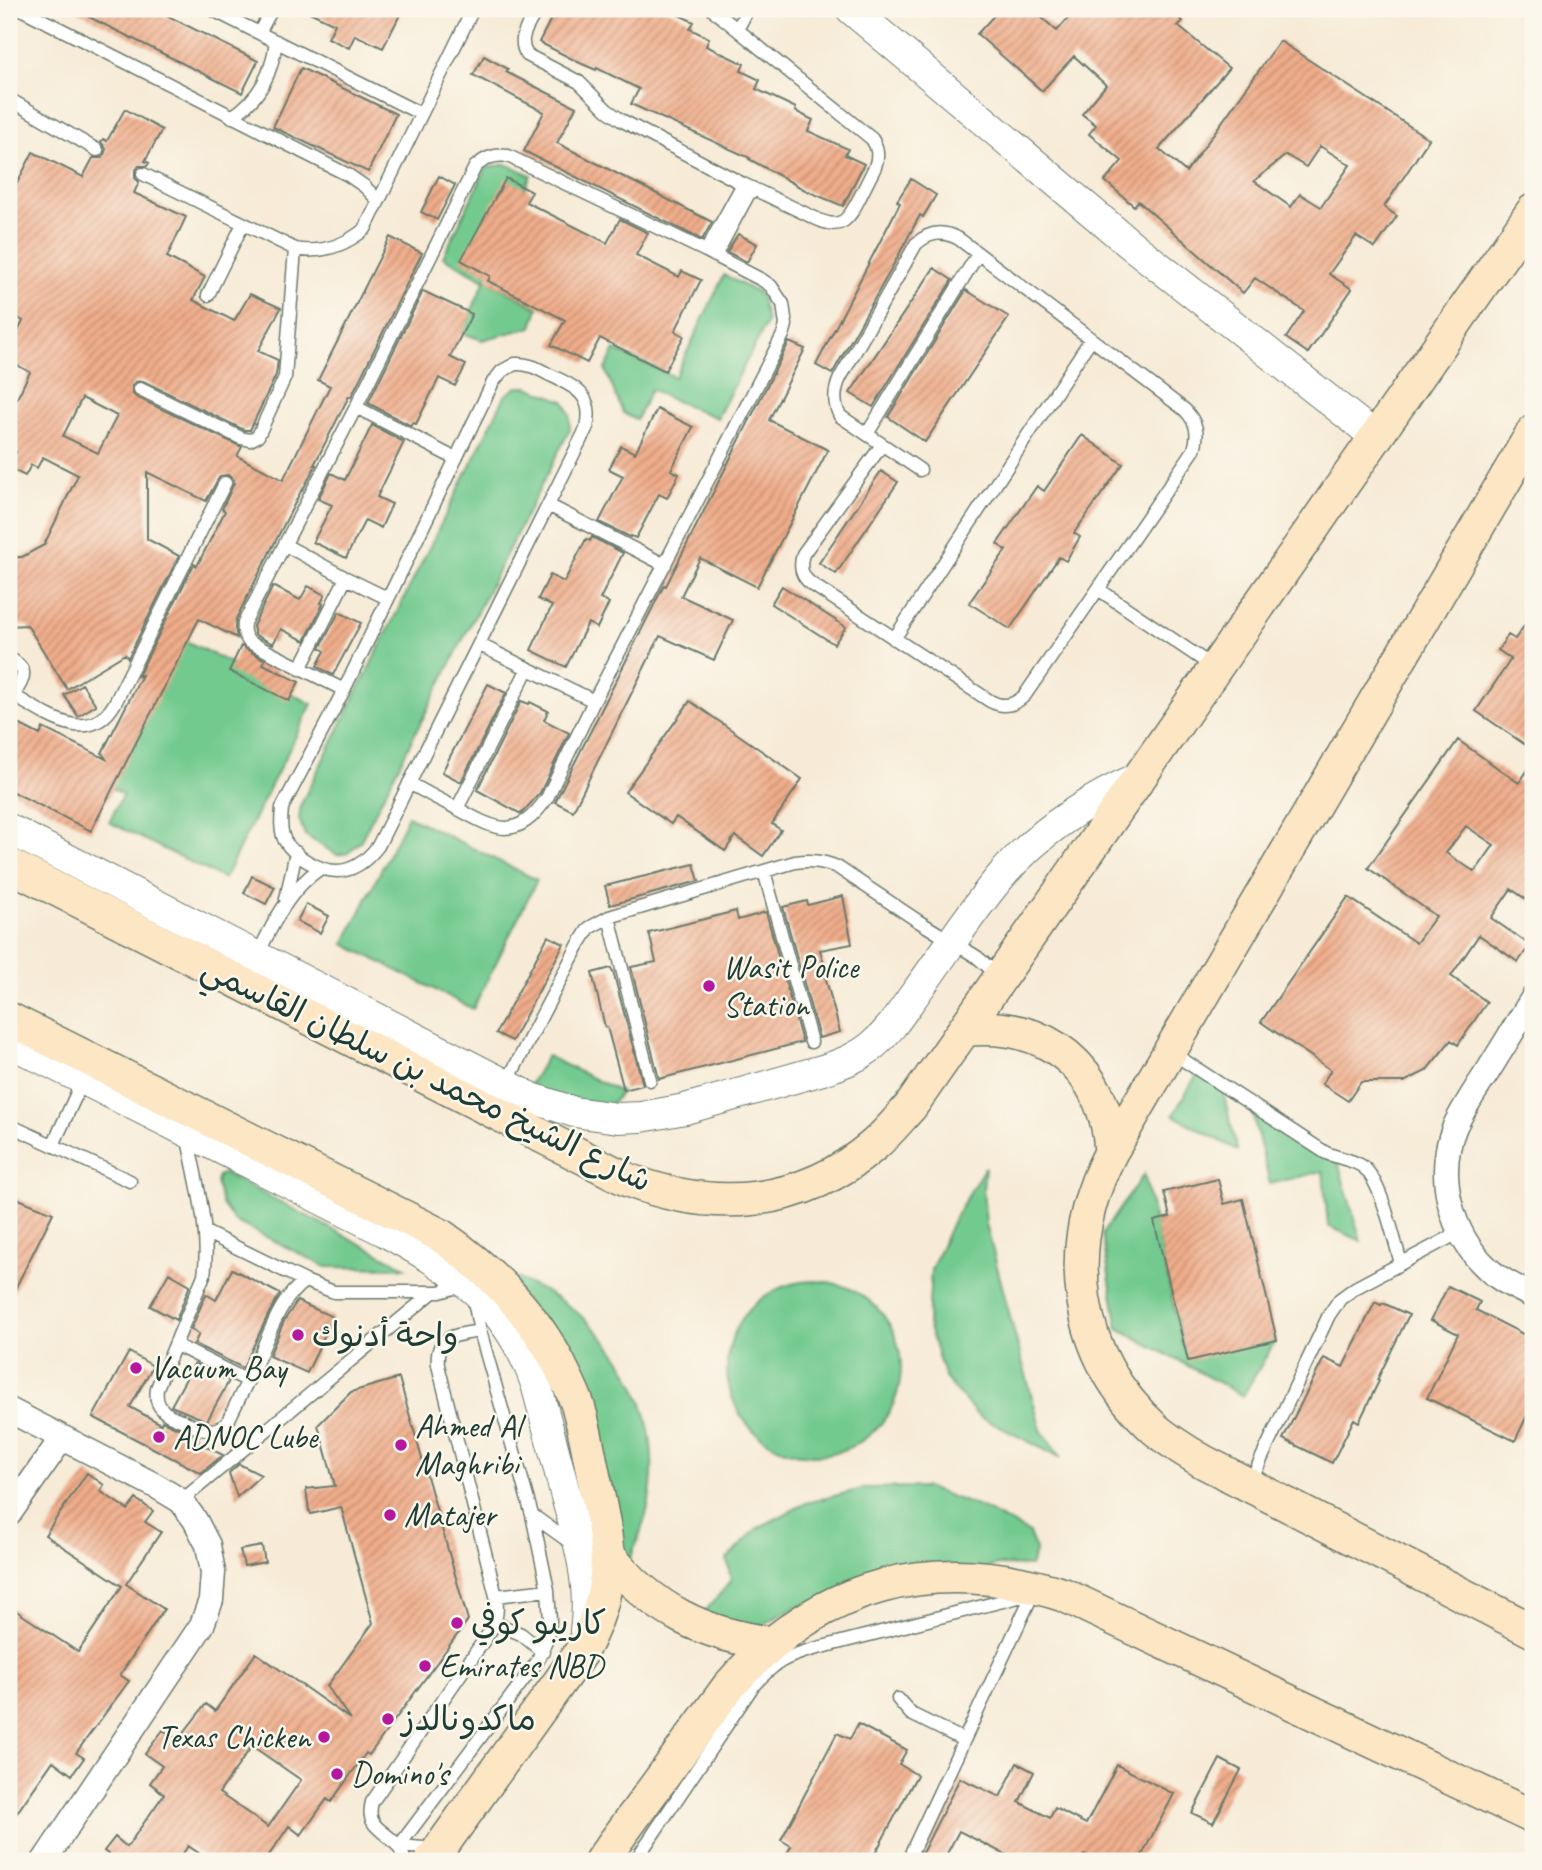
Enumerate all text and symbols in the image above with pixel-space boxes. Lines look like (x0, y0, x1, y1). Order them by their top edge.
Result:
place label: Wasit Police Station (723, 946, 861, 1026)
street label: شارع الشيخ محمد بن سلطان القاسمي (192, 947, 659, 1209)
marker: Wasit Police Station (701, 978, 717, 994)
place label: واحة أدنوك (312, 1314, 459, 1356)
marker: واحة أدنوك (290, 1327, 306, 1343)
place label: Vacuum Bay (150, 1347, 289, 1389)
marker: Vacuum Bay (128, 1360, 144, 1376)
place label: Ahmed Al Maghribi (415, 1405, 526, 1485)
place label: ADNOC Lube (173, 1416, 320, 1458)
marker: ADNOC Lube (151, 1429, 167, 1445)
marker: Ahmed Al Maghribi (393, 1437, 409, 1453)
place label: Matajer (404, 1494, 499, 1536)
marker: Matajer (382, 1507, 398, 1523)
place label: كاريبو كوفي (471, 1602, 606, 1646)
marker: كاريبو كوفي (449, 1615, 465, 1631)
place label: Emirates NBD (439, 1645, 606, 1687)
marker: Emirates NBD (417, 1658, 433, 1674)
place label: ماكدونالدز (399, 1698, 536, 1740)
marker: ماكدونالدز (380, 1711, 396, 1727)
place label: Texas Chicken (157, 1716, 312, 1758)
marker: Texas Chicken (316, 1729, 332, 1745)
place label: Domino's (351, 1753, 451, 1795)
marker: Domino's (329, 1766, 345, 1782)

